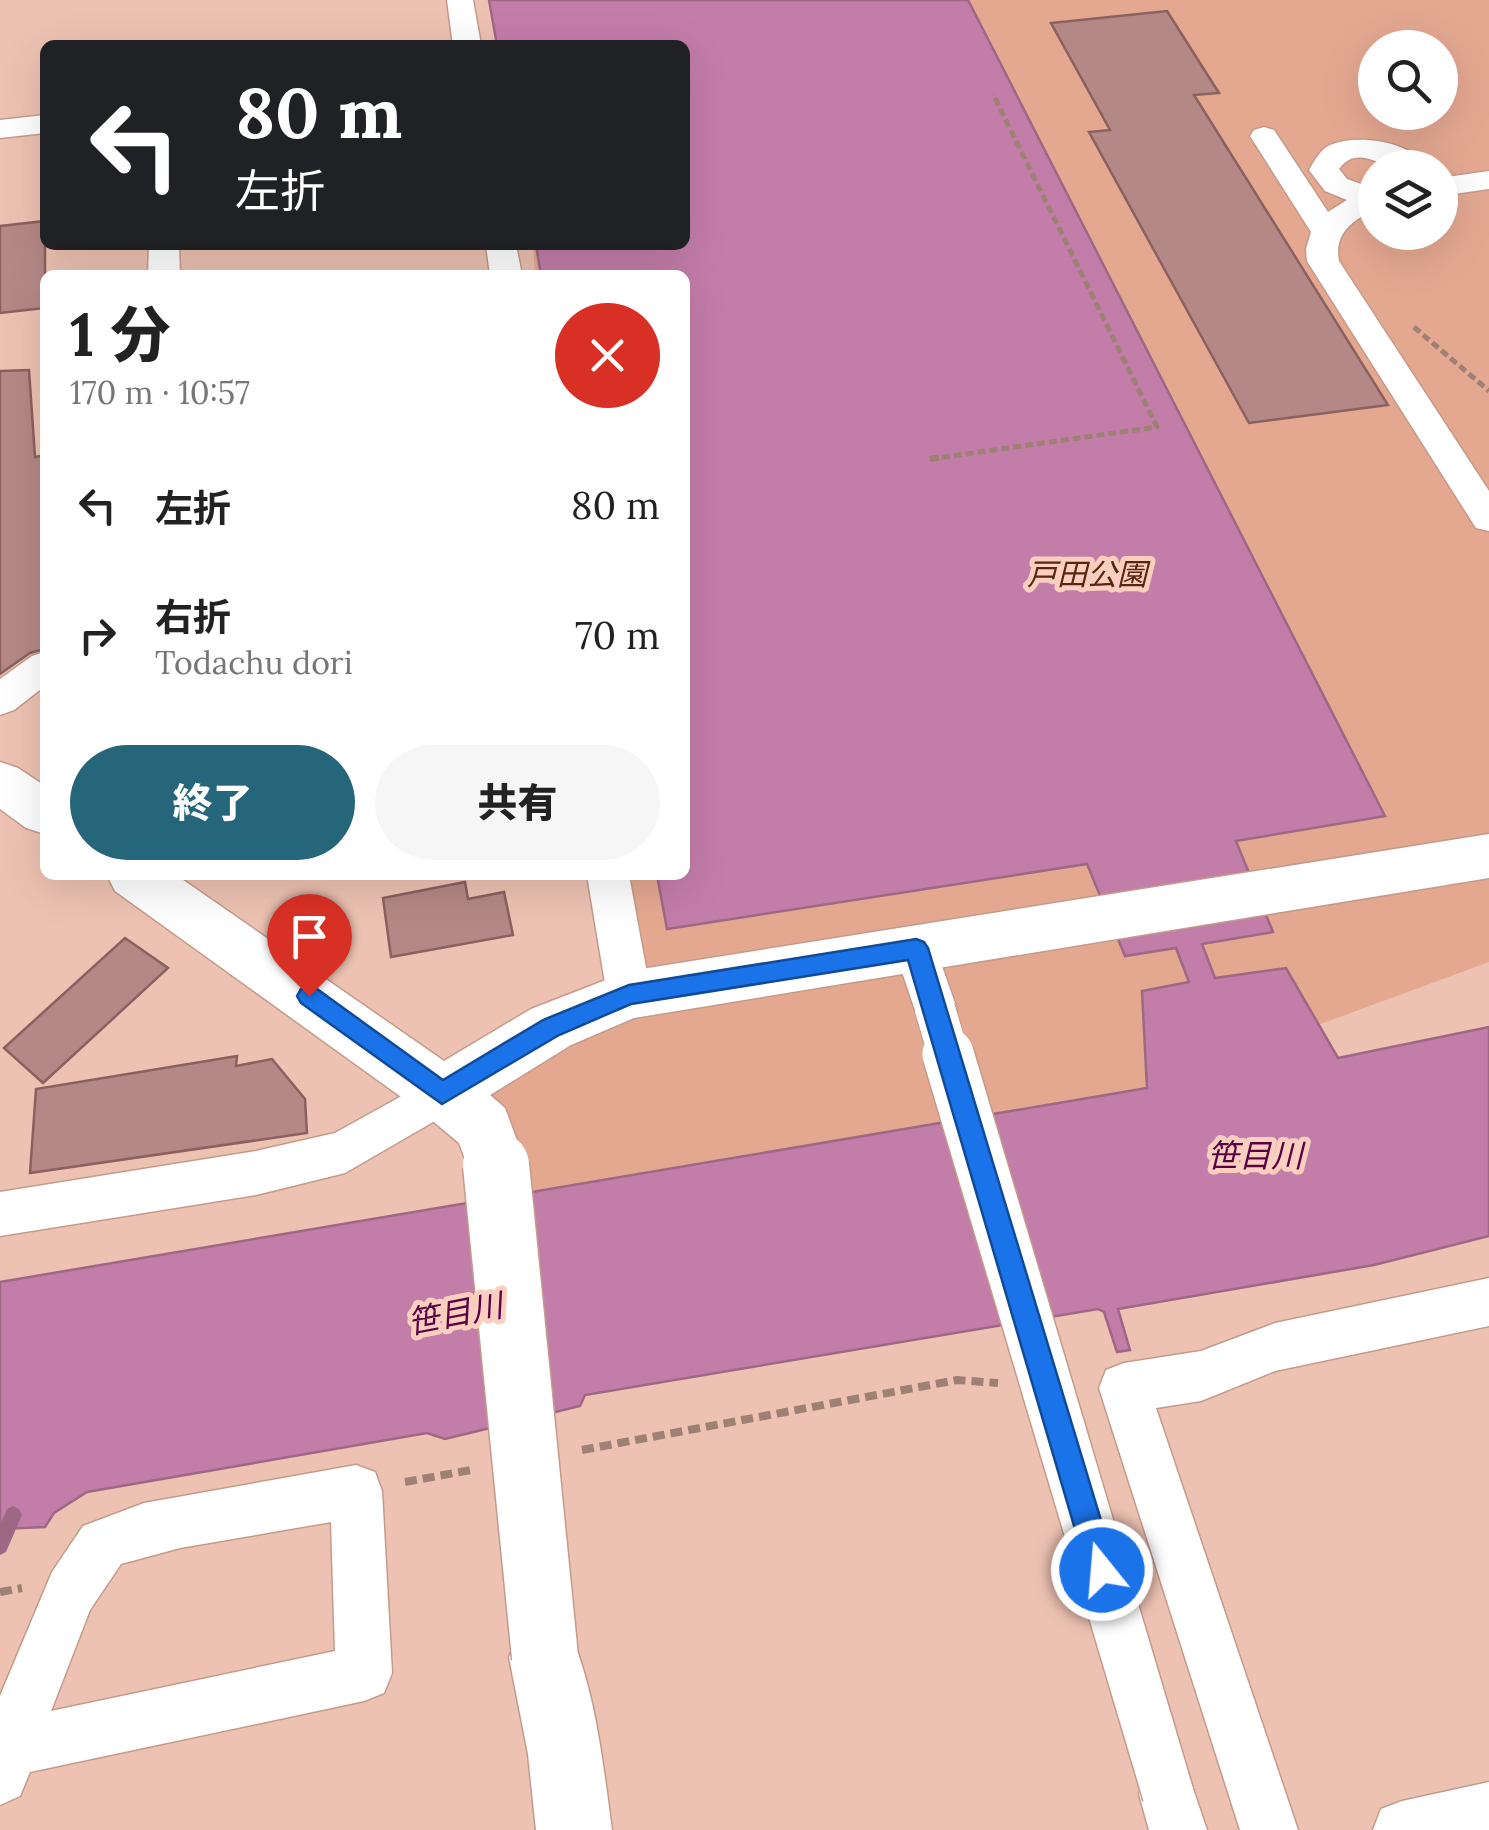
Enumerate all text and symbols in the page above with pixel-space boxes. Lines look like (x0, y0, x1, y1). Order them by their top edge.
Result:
map controls (1358, 30, 1458, 250)
button: search (1358, 30, 1458, 130)
text: 80 m (235, 68, 402, 157)
icon: left (70, 80, 200, 210)
button: layers (1358, 150, 1458, 250)
text: 左折 (235, 162, 325, 219)
text: 1 分 (70, 296, 170, 372)
button: close (555, 303, 660, 408)
text: 170 m · 10:57 (70, 372, 250, 413)
icon: left (70, 478, 125, 533)
text: 80 m (571, 481, 660, 529)
text: 左折 (155, 484, 231, 532)
park label: 戸田公園 (1027, 555, 1151, 593)
text: 右折 (155, 593, 231, 641)
icon: right (70, 608, 125, 663)
text: 70 m (575, 611, 660, 659)
text: Todachu dori (155, 642, 353, 683)
button: 終了 (70, 745, 355, 860)
button: 共有 (375, 745, 660, 860)
pin (267, 894, 352, 997)
icon: arrive (282, 909, 337, 964)
water label: 笹目川 (1207, 1135, 1306, 1176)
water label: 笹目川 (404, 1284, 509, 1343)
position arrow (1050, 1518, 1154, 1622)

